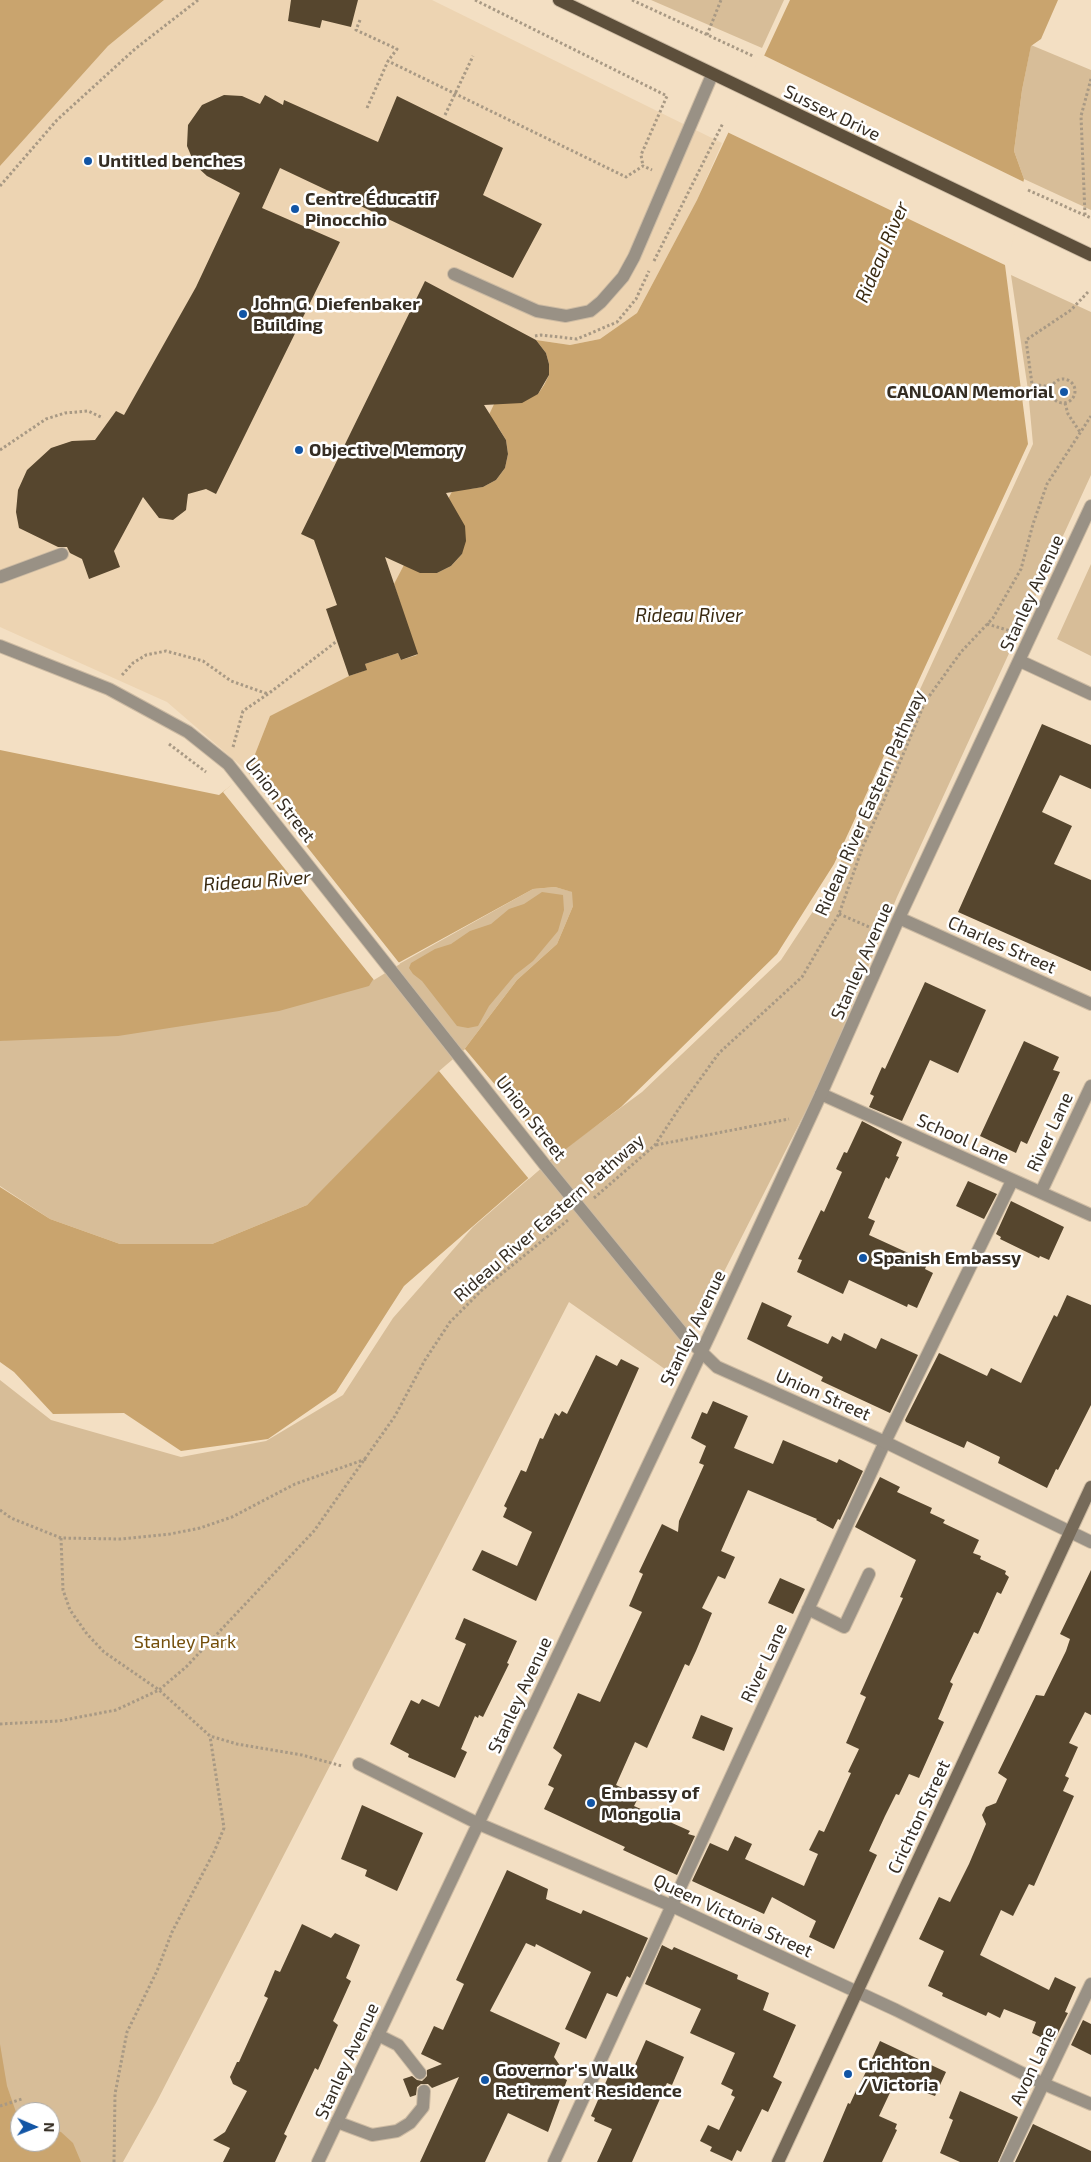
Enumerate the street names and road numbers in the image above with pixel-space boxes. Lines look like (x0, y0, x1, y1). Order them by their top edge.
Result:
street label: Sussex Drive (780, 80, 884, 146)
street label: Stanley Avenue (996, 531, 1068, 655)
street label: Rideau River Eastern Pathway (810, 687, 930, 919)
street label: Union Street (240, 753, 320, 847)
street label: Stanley Avenue (827, 899, 897, 1023)
street label: Charles Street (945, 912, 1059, 978)
street label: Union Street (491, 1071, 571, 1165)
street label: River Lane (1022, 1089, 1078, 1175)
street label: School Lane (914, 1109, 1012, 1169)
street label: Rideau River Eastern Pathway (450, 1130, 648, 1306)
street label: Stanley Avenue (656, 1267, 730, 1389)
street label: Union Street (772, 1364, 874, 1426)
street label: River Lane (736, 1620, 792, 1706)
street label: Stanley Avenue (484, 1633, 556, 1757)
street label: Crichton Street (883, 1757, 955, 1877)
street label: Queen Victoria Street (650, 1870, 816, 1962)
street label: Stanley Avenue (311, 1999, 383, 2123)
street label: Avon Lane (1005, 2023, 1061, 2109)

